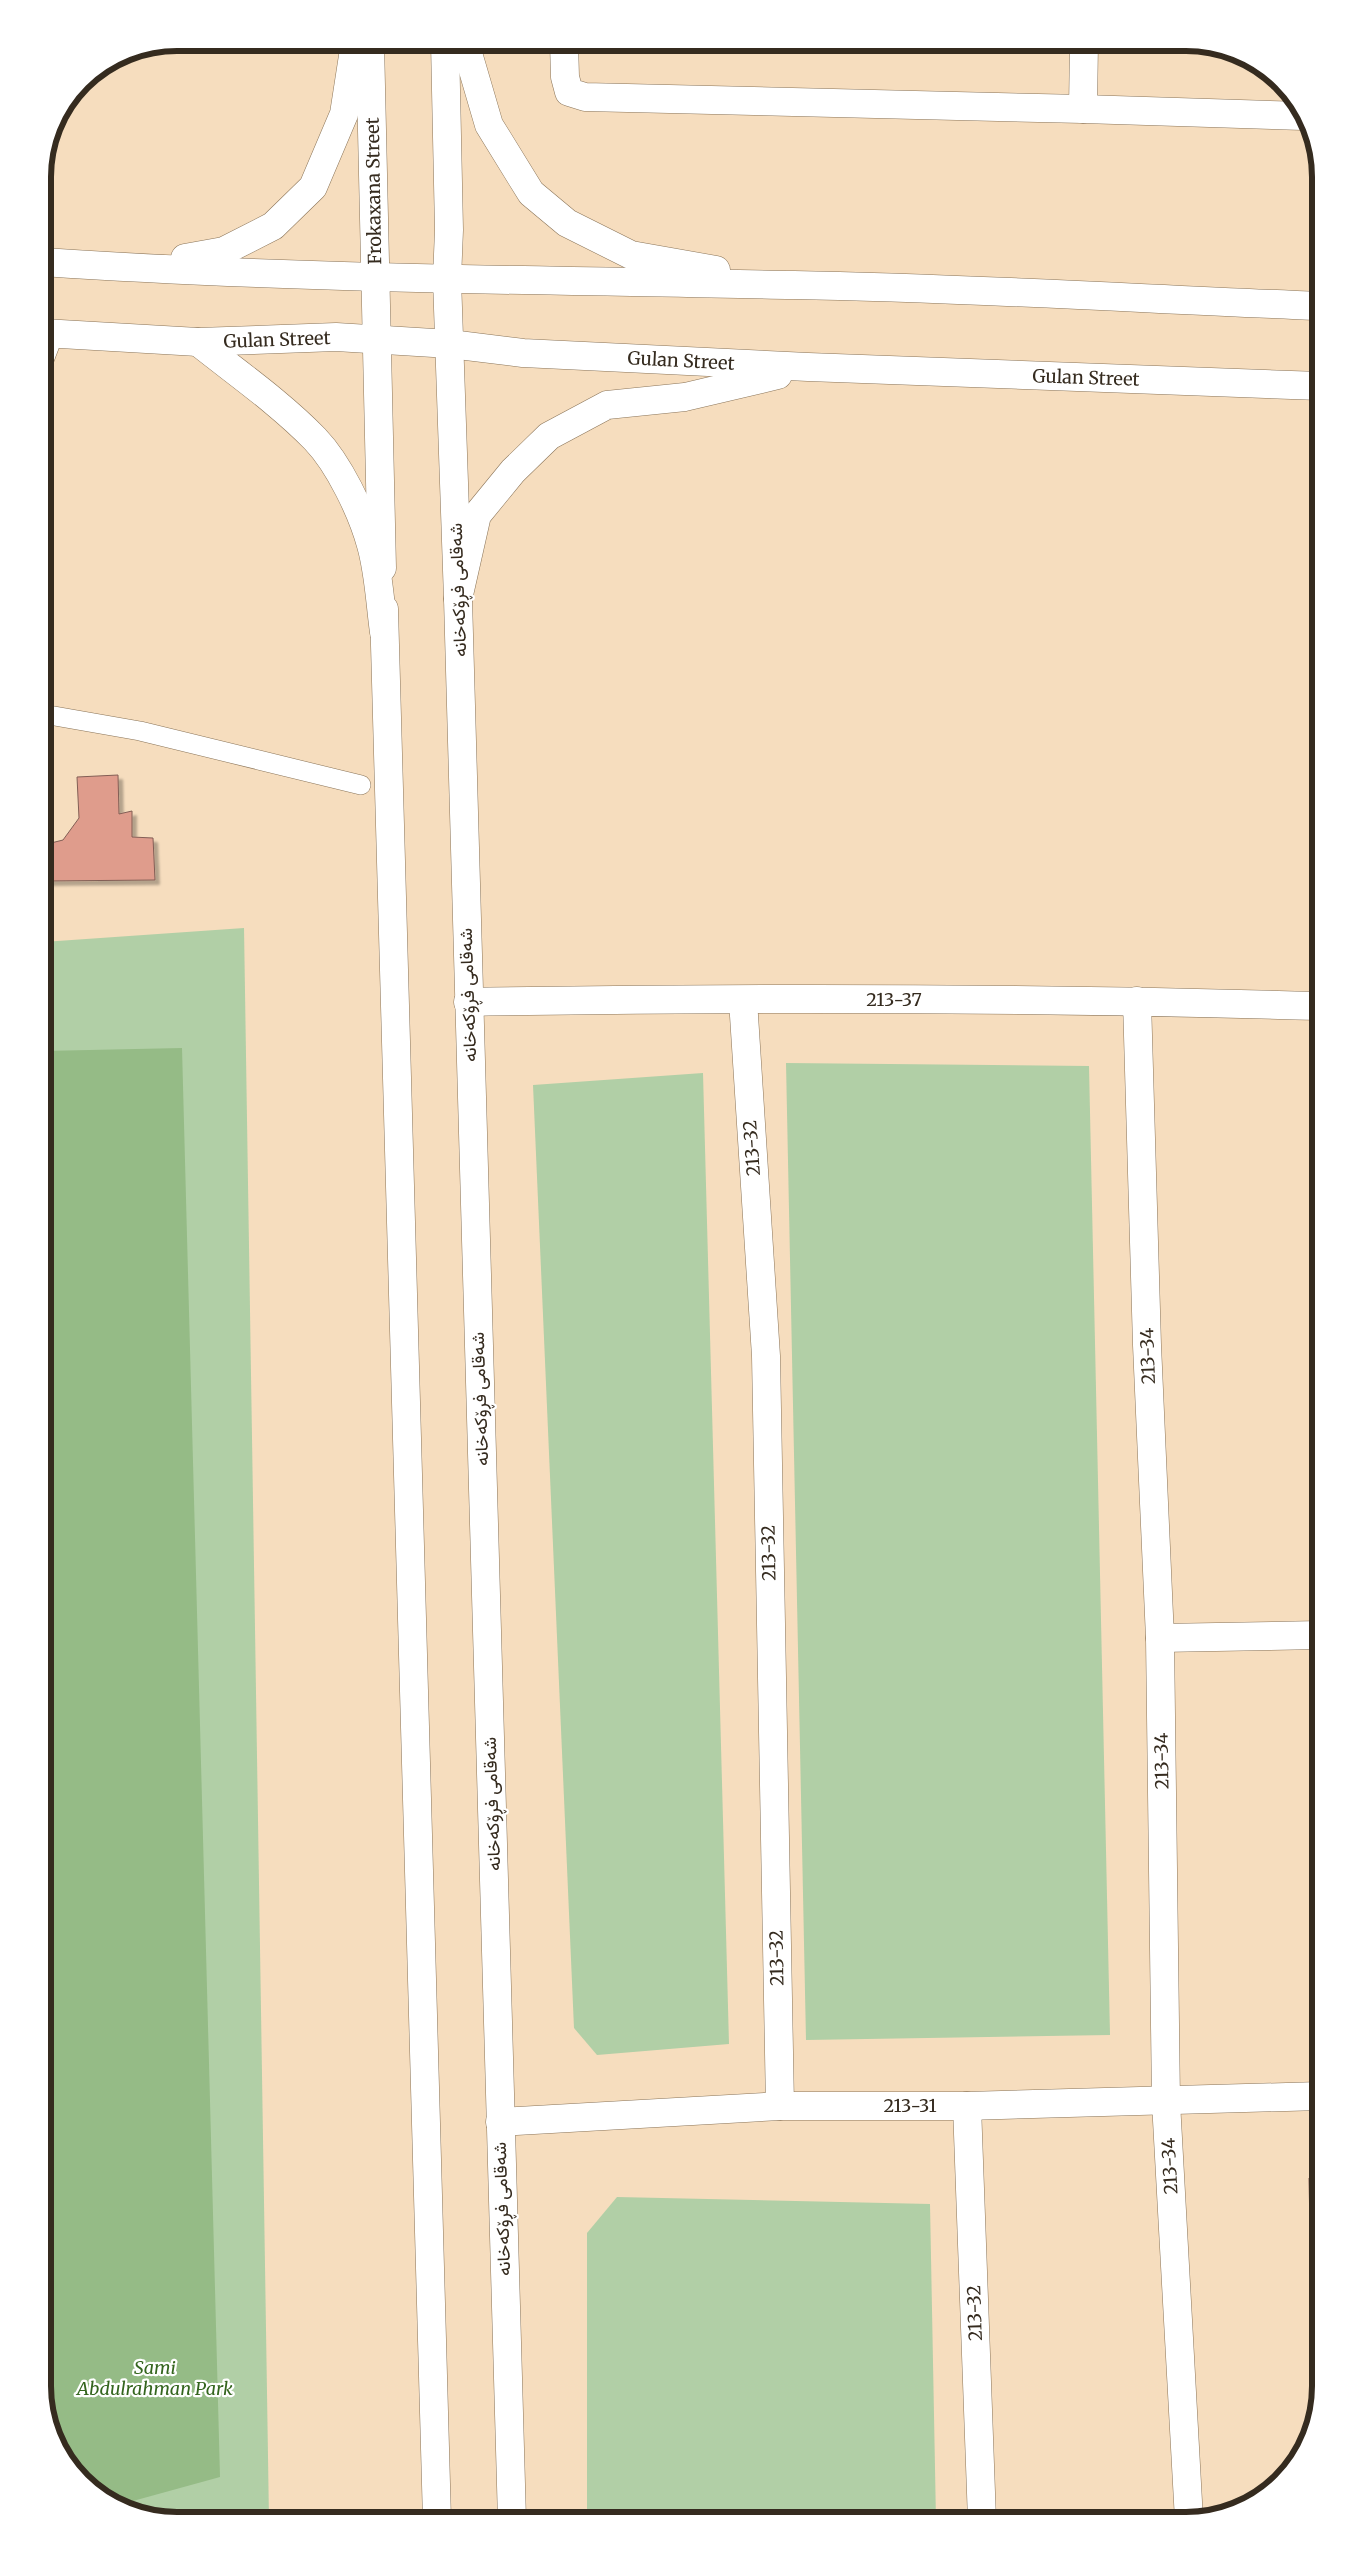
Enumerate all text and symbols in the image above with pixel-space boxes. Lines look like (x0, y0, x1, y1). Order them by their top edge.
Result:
street label: Frokaxana Street (361, 117, 386, 265)
street label: Gulan Street (223, 326, 331, 353)
street label: Gulan Street (627, 346, 735, 375)
street label: Gulan Street (1032, 364, 1140, 391)
street label: شەقامی فڕۆکەخانە (444, 522, 475, 657)
street label: شەقامی فڕۆکەخانە (454, 927, 485, 1062)
street label: 213-37 (866, 988, 922, 1011)
street label: 213-32 (738, 1119, 765, 1177)
street label: 213-34 (1135, 1327, 1160, 1385)
street label: شەقامی فڕۆکەخانە (466, 1331, 497, 1466)
street label: 213-32 (757, 1525, 780, 1581)
street label: 213-34 (1150, 1732, 1173, 1790)
street label: شەقامی فڕۆکەخانە (478, 1736, 509, 1871)
street label: 213-32 (765, 1930, 788, 1986)
street label: 213-31 (883, 2094, 937, 2117)
street label: 213-34 (1157, 2137, 1182, 2195)
street label: شەقامی فڕۆکەخانە (488, 2141, 519, 2276)
street label: 213-32 (962, 2285, 987, 2341)
park label: Sami Abdulrahman Park (75, 2356, 233, 2400)

